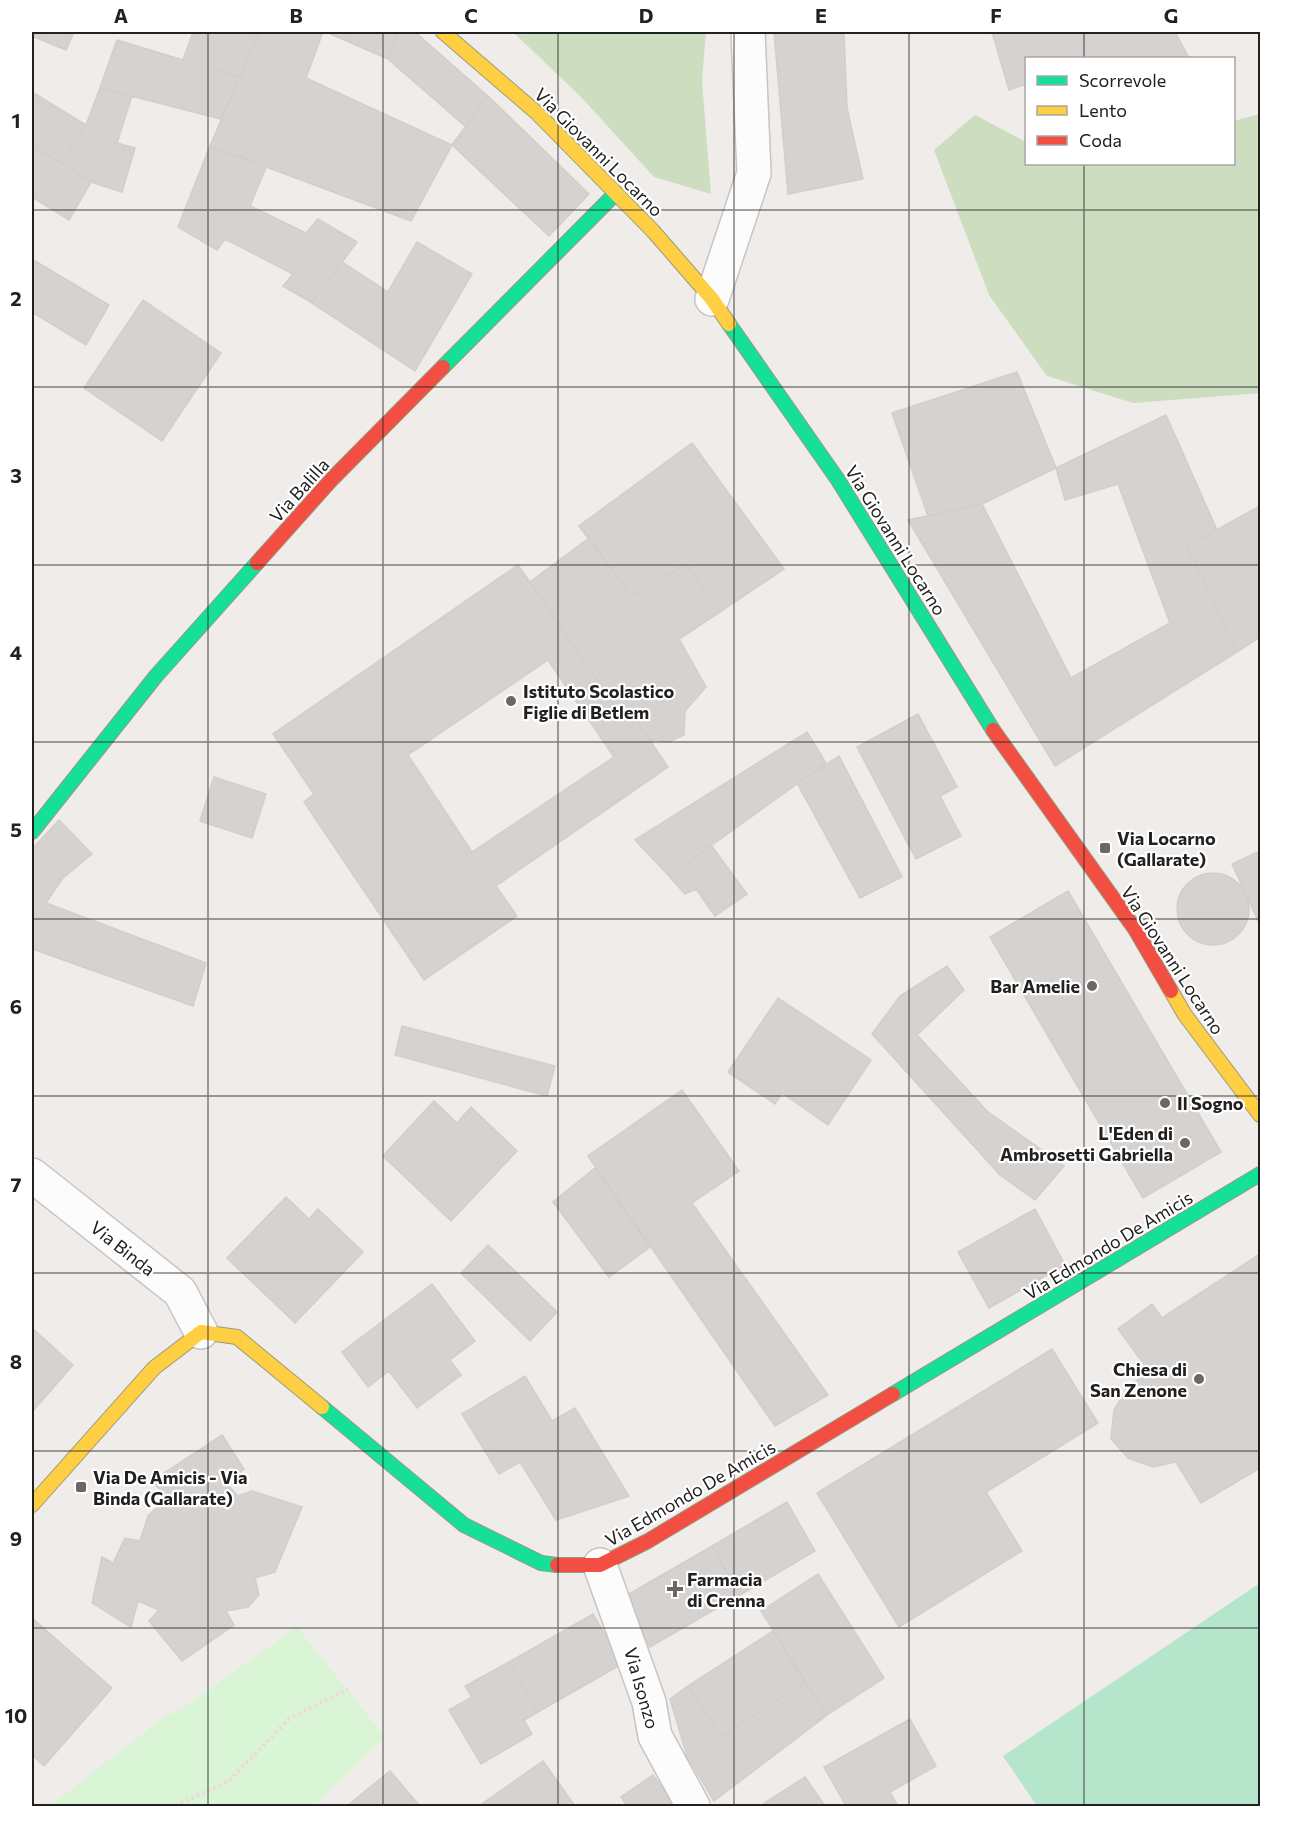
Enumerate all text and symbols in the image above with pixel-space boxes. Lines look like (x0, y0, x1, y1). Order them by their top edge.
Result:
text: A (114, 3, 128, 27)
text: B (289, 3, 303, 27)
text: C (464, 3, 478, 27)
text: D (639, 3, 653, 27)
text: E (815, 3, 827, 27)
text: F (990, 3, 1002, 27)
text: G (1164, 3, 1178, 27)
legend (1025, 57, 1235, 165)
text: Scorrevole (1079, 69, 1166, 91)
street label: Via Giovanni Locarno (530, 83, 668, 221)
text: Lento (1079, 99, 1127, 121)
text: 1 (11, 108, 21, 132)
text: Coda (1079, 129, 1122, 151)
text: 2 (10, 286, 22, 310)
street label: Via Balilla (265, 453, 333, 527)
street label: Via Giovanni Locarno (841, 461, 951, 619)
text: 3 (10, 463, 22, 487)
text: 4 (10, 640, 22, 664)
place label: Istituto Scolastico Figlie di Betlem (523, 680, 674, 723)
marker: Istituto Scolastico Figlie di Betlem (504, 694, 518, 708)
text: 5 (10, 817, 22, 841)
place label: Via Locarno (Gallarate) (1117, 827, 1216, 870)
marker: Via Locarno (Gallarate) (1098, 841, 1112, 855)
street label: Via Giovanni Locarno (1117, 882, 1229, 1038)
place label: Bar Amelie (990, 975, 1080, 997)
marker: Bar Amelie (1085, 979, 1099, 993)
text: 6 (10, 994, 22, 1018)
place label: Il Sogno (1177, 1092, 1244, 1114)
marker: Il Sogno (1158, 1096, 1172, 1110)
place label: L'Eden di Ambrosetti Gabriella (1000, 1122, 1173, 1165)
marker: L'Eden di Ambrosetti Gabriella (1178, 1136, 1192, 1150)
text: 7 (11, 1172, 22, 1196)
street label: Via Edmondo De Amicis (1020, 1186, 1196, 1304)
street label: Via Binda (86, 1216, 160, 1280)
text: 8 (10, 1349, 22, 1373)
place label: Chiesa di San Zenone (1090, 1358, 1187, 1401)
marker: Chiesa di San Zenone (1192, 1372, 1206, 1386)
street label: Via Edmondo De Amicis (601, 1435, 779, 1551)
place label: Via De Amicis - Via Binda (Gallarate) (93, 1466, 247, 1509)
marker: Via De Amicis - Via Binda (Gallarate) (74, 1480, 88, 1494)
text: 9 (10, 1526, 22, 1550)
place label: Farmacia di Crenna (687, 1568, 765, 1611)
marker: Farmacia di Crenna (668, 1582, 682, 1596)
street label: Via Isonzo (620, 1645, 664, 1731)
text: 10 (5, 1703, 27, 1727)

